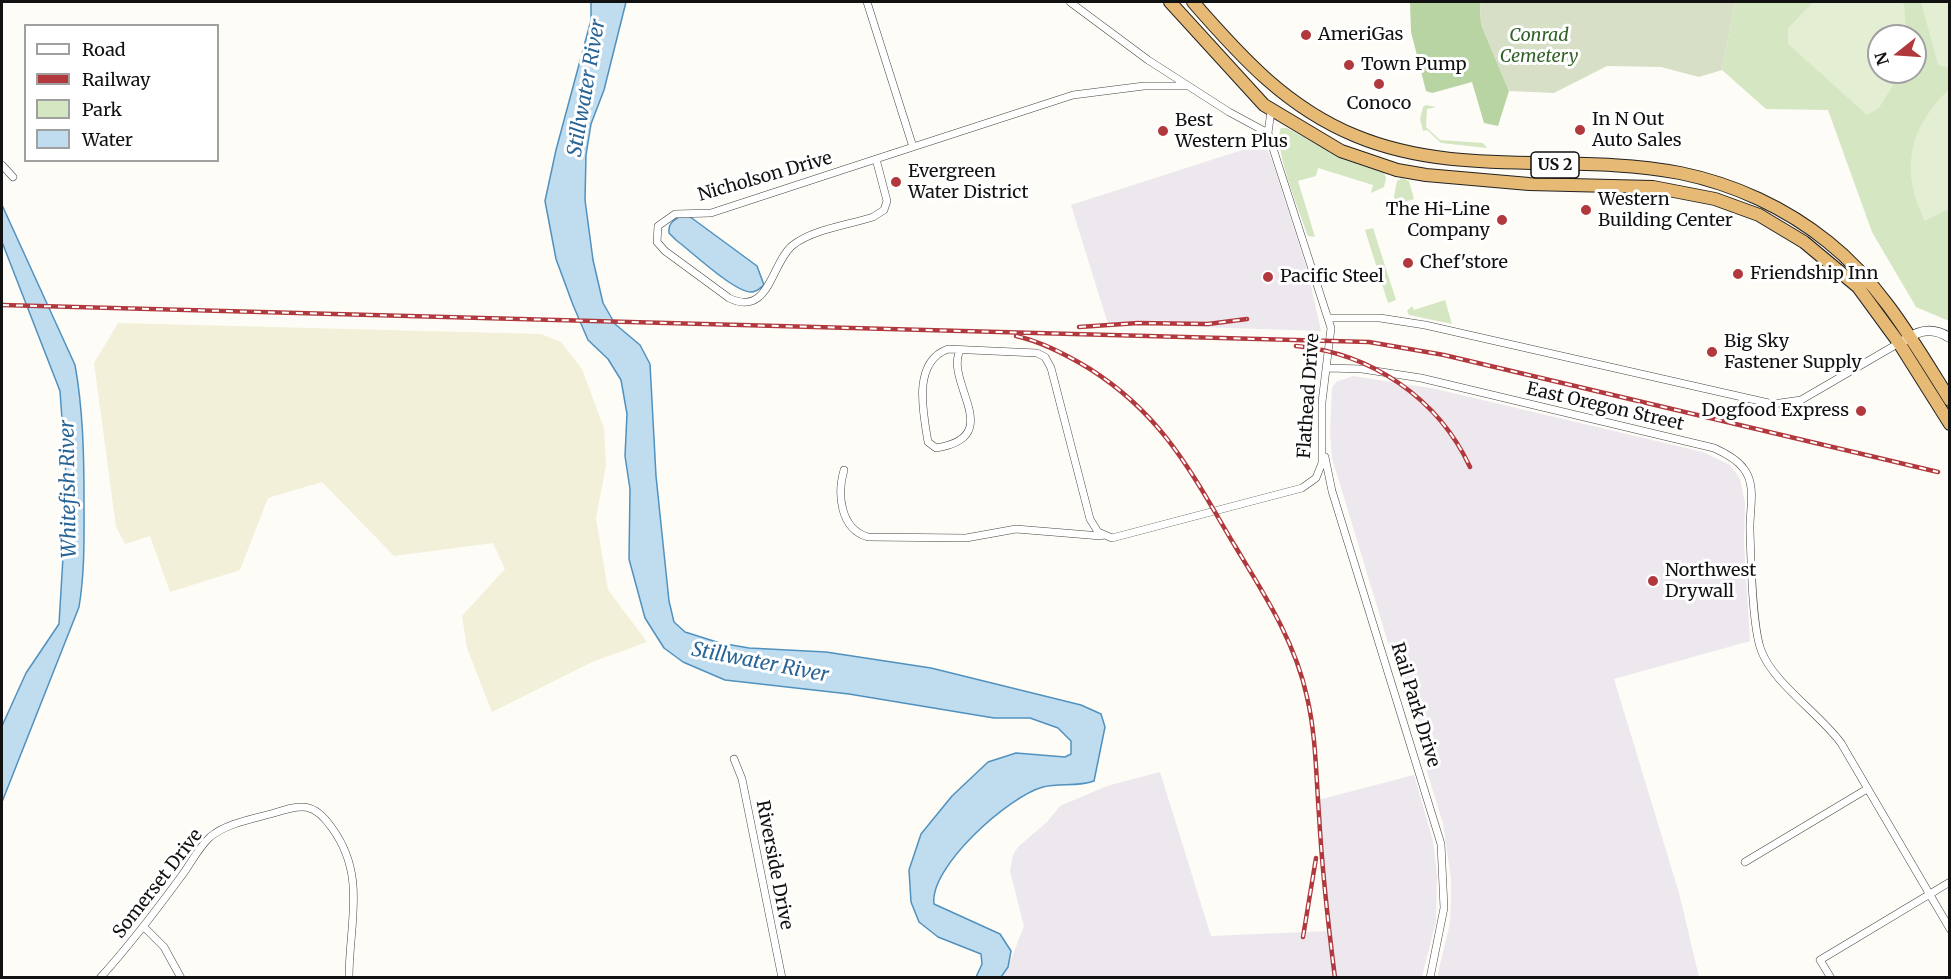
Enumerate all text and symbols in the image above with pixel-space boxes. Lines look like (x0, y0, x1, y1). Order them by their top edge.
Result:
water label: Stillwater River (563, 17, 611, 159)
legend (24, 24, 219, 162)
place label: AmeriGas (1318, 24, 1403, 46)
north arrow (1867, 24, 1927, 84)
park label: Conrad Cemetery (1500, 25, 1578, 68)
marker: AmeriGas (1299, 28, 1313, 42)
text: Road (82, 38, 126, 61)
text: N (1870, 50, 1893, 68)
place label: Town Pump (1361, 54, 1467, 76)
marker: Town Pump (1342, 58, 1356, 72)
text: Railway (82, 68, 150, 91)
marker: Conoco (1372, 77, 1386, 91)
place label: Conoco (1347, 93, 1411, 115)
text: Park (82, 98, 122, 121)
place label: In N Out Auto Sales (1592, 109, 1682, 152)
place label: Best Western Plus (1175, 110, 1288, 152)
marker: In N Out Auto Sales (1573, 123, 1587, 137)
marker: Best Western Plus (1156, 124, 1170, 138)
text: Water (82, 128, 133, 151)
street label: Nicholson Drive (695, 148, 835, 206)
road number: US 2 (1531, 152, 1579, 178)
place label: Evergreen Water District (908, 161, 1028, 204)
marker: Evergreen Water District (889, 175, 903, 189)
place label: Western Building Center (1598, 189, 1733, 232)
place label: The Hi-Line Company (1386, 199, 1490, 242)
marker: Western Building Center (1579, 203, 1593, 217)
marker: The Hi-Line Company (1495, 213, 1509, 227)
place label: Chef'store (1420, 252, 1508, 274)
marker: Chef'store (1401, 256, 1415, 270)
place label: Friendship Inn (1750, 263, 1878, 285)
place label: Pacific Steel (1280, 266, 1384, 288)
marker: Friendship Inn (1731, 267, 1745, 281)
marker: Pacific Steel (1261, 270, 1275, 284)
place label: Big Sky Fastener Supply (1724, 331, 1862, 374)
street label: Flathead Drive (1294, 332, 1324, 460)
marker: Big Sky Fastener Supply (1705, 345, 1719, 359)
street label: East Oregon Street (1524, 378, 1686, 436)
place label: Dogfood Express (1701, 400, 1849, 422)
marker: Dogfood Express (1854, 404, 1868, 418)
water label: Whitefish River (56, 420, 82, 558)
place label: Northwest Drywall (1665, 560, 1756, 602)
marker: Northwest Drywall (1646, 574, 1660, 588)
water label: Stillwater River (689, 638, 831, 688)
street label: Rail Park Drive (1386, 640, 1444, 770)
street label: Riverside Drive (751, 799, 797, 931)
street label: Somerset Drive (109, 825, 207, 943)

